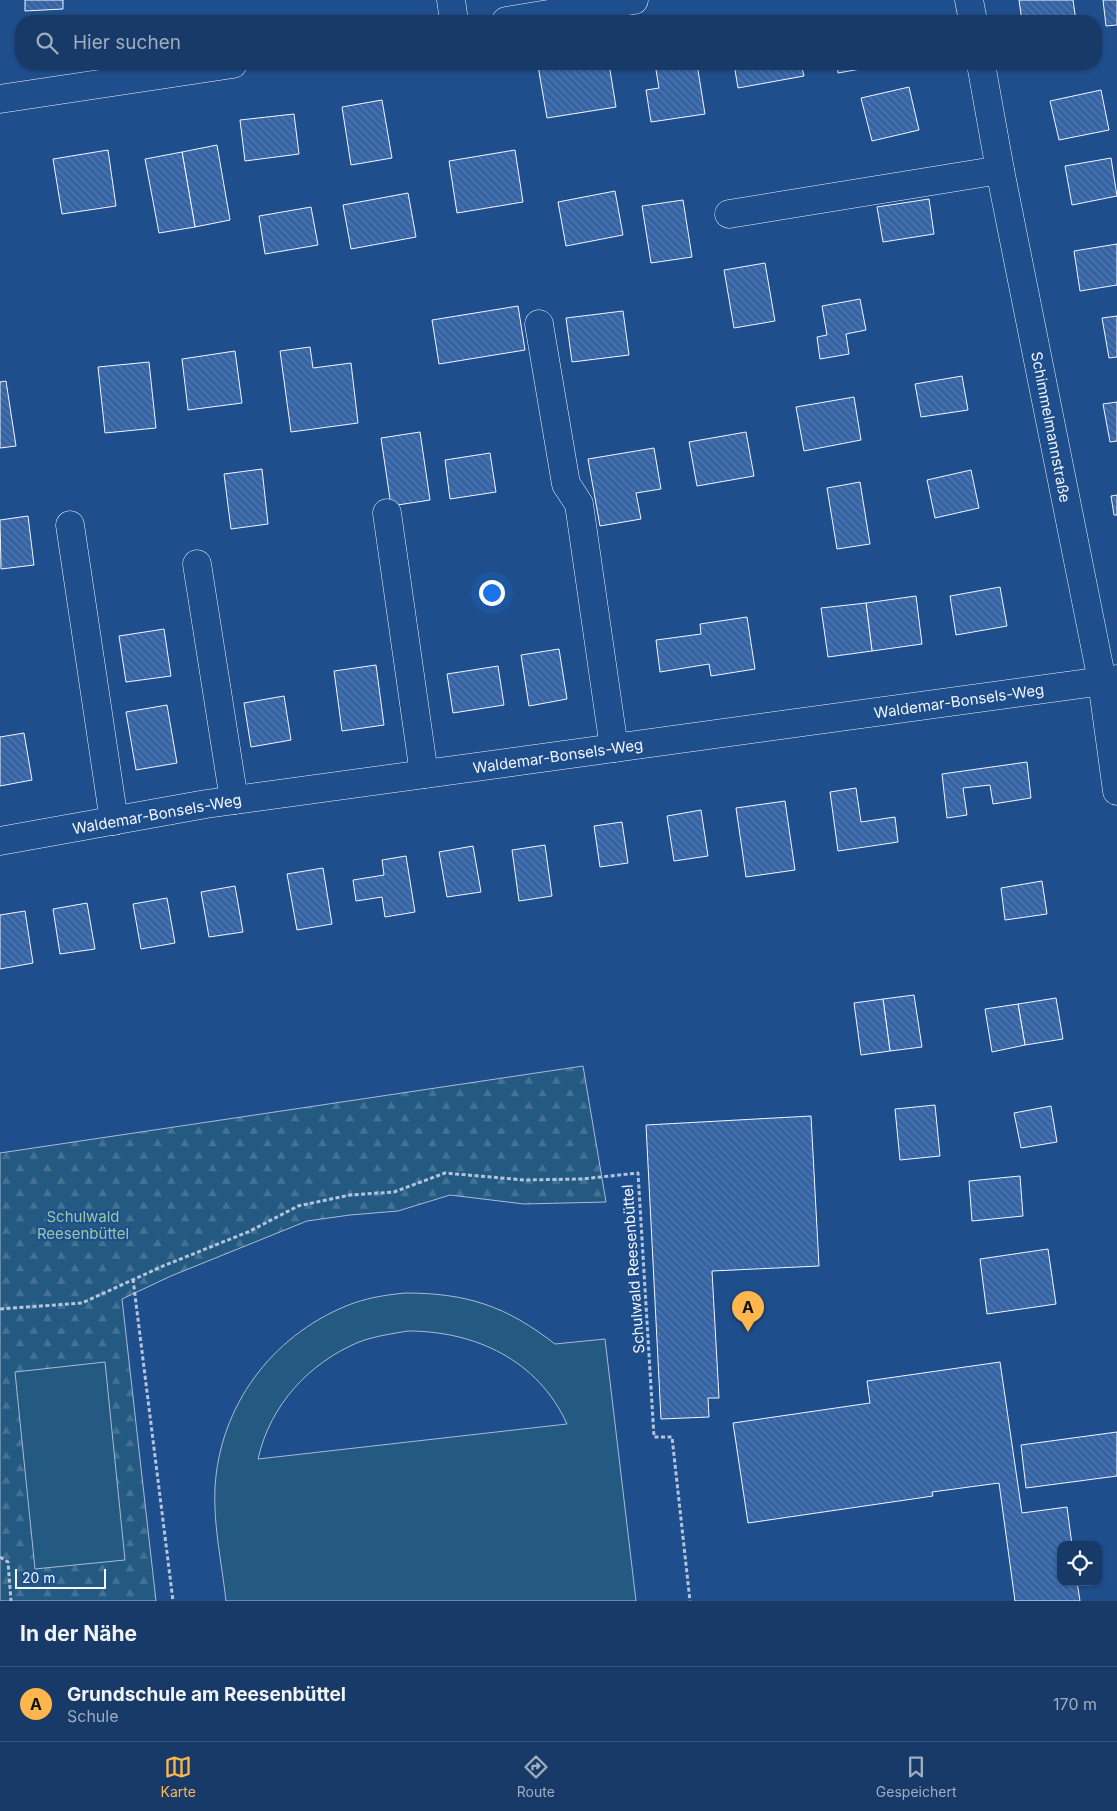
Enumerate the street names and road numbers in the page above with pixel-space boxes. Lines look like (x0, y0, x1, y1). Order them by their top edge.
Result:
street label: Schimmelmannstraße (1027, 350, 1075, 504)
street label: Waldemar-Bonsels-Weg (873, 680, 1045, 722)
street label: Waldemar-Bonsels-Weg (472, 735, 644, 777)
street label: Waldemar-Bonsels-Weg (71, 790, 243, 838)
street label: Schulwald Reesenbüttel (618, 1184, 648, 1354)

